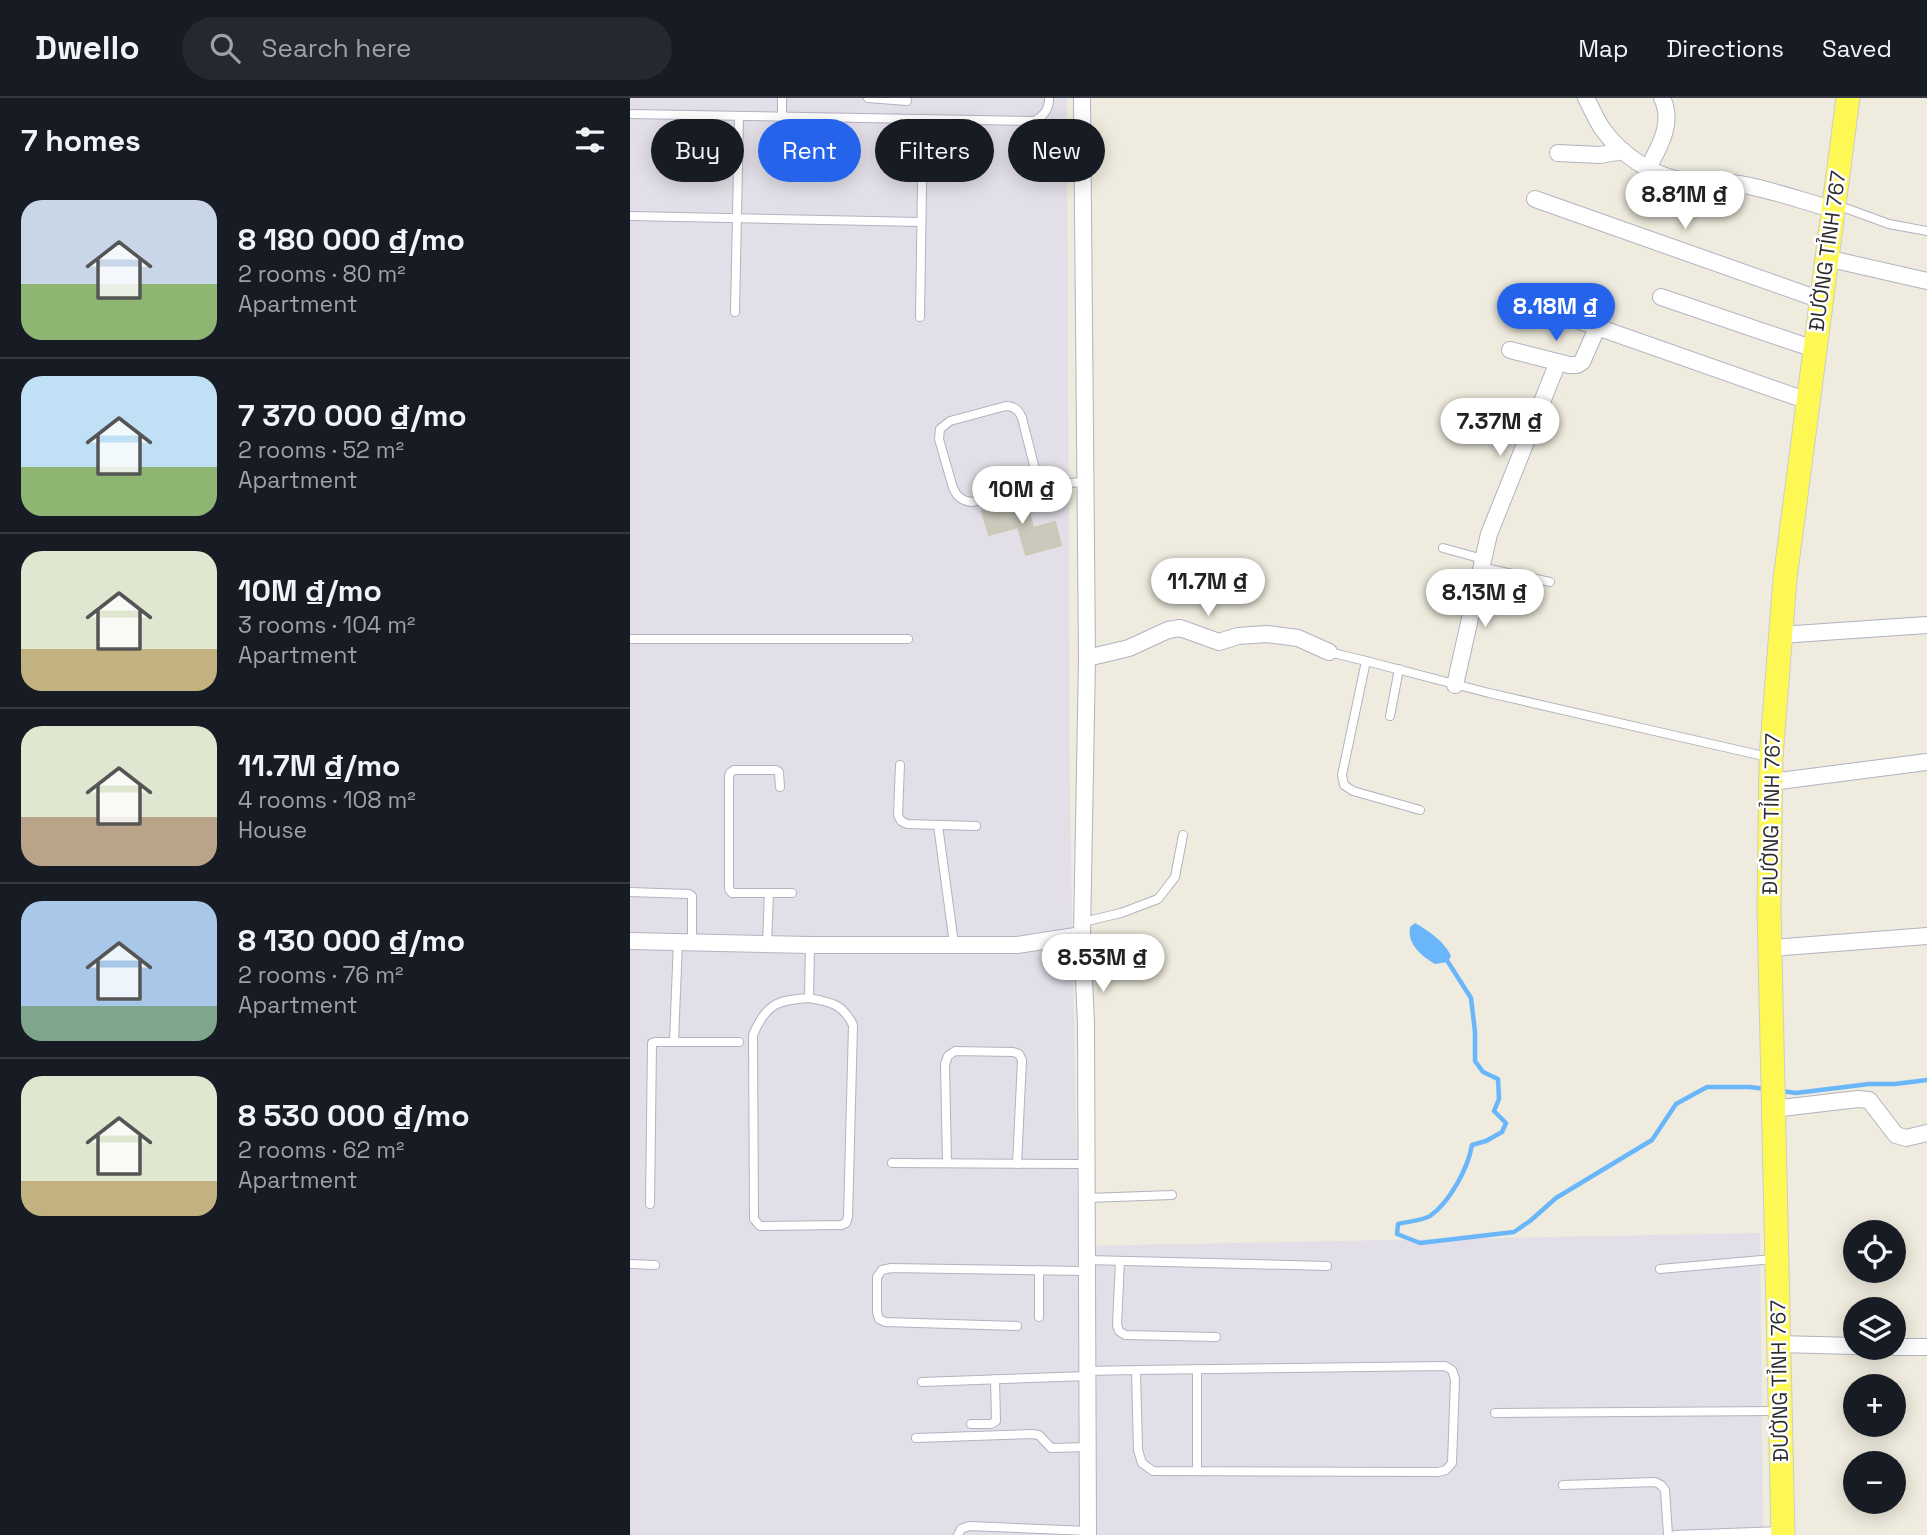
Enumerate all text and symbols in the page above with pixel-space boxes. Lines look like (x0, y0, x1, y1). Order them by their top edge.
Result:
search box (182, 17, 672, 80)
text: Dwello (35, 27, 140, 69)
icon: search (206, 29, 244, 67)
text: Search here (262, 31, 411, 65)
text: Map (1578, 33, 1628, 64)
text: Directions (1666, 33, 1784, 64)
text: Saved (1822, 33, 1892, 64)
chip: Buy (651, 119, 744, 182)
chip: Rent (758, 119, 861, 182)
chip: Filters (875, 119, 994, 182)
chip: New (1008, 119, 1105, 182)
text: 7 homes (21, 121, 141, 160)
icon: filters (571, 121, 609, 159)
street label: ĐƯỜNG TỈNH 767 (1802, 169, 1852, 333)
pin: 8.81M ₫ (1620, 172, 1750, 231)
text: 8.81M ₫ (1641, 179, 1729, 209)
text: 8 180 000 ₫/mo (238, 220, 465, 259)
icon: home (77, 228, 161, 312)
text: 2 rooms · 80 m² (238, 259, 406, 289)
pin: 8.18M ₫ (1491, 284, 1621, 343)
text: Apartment (238, 289, 358, 319)
text: 8.18M ₫ (1513, 291, 1599, 321)
text: 7 370 000 ₫/mo (238, 396, 467, 435)
pin: 7.37M ₫ (1435, 398, 1565, 458)
icon: home (77, 404, 161, 488)
text: 7.37M ₫ (1456, 406, 1544, 436)
text: 2 rooms · 52 m² (238, 435, 404, 465)
text: Apartment (238, 465, 358, 495)
pin: 10M ₫ (973, 466, 1071, 526)
text: 10M ₫ (988, 474, 1056, 504)
pin: 11.7M ₫ (1143, 559, 1273, 618)
text: 11.7M ₫ (1167, 566, 1249, 596)
pin: 8.13M ₫ (1420, 570, 1550, 629)
text: 10M ₫/mo (238, 571, 382, 610)
text: 8.13M ₫ (1442, 577, 1528, 607)
icon: home (77, 579, 161, 663)
text: 3 rooms · 104 m² (238, 610, 415, 640)
text: Apartment (238, 640, 358, 670)
street label: ĐƯỜNG TỈNH 767 (1756, 733, 1786, 895)
text: 11.7M ₫/mo (238, 746, 400, 785)
icon: home (77, 754, 161, 838)
text: 4 rooms · 108 m² (238, 785, 416, 815)
text: House (238, 815, 307, 845)
text: 8 130 000 ₫/mo (238, 921, 465, 960)
icon: home (77, 929, 161, 1013)
pin: 8.53M ₫ (1038, 934, 1168, 994)
text: 8.53M ₫ (1058, 942, 1148, 972)
text: 2 rooms · 76 m² (238, 960, 403, 990)
text: Apartment (238, 990, 358, 1020)
text: 8 530 000 ₫/mo (238, 1096, 470, 1135)
icon: home (77, 1104, 161, 1188)
text: 2 rooms · 62 m² (238, 1135, 404, 1165)
text: Apartment (238, 1165, 358, 1195)
map controls (1843, 1220, 1906, 1514)
button: locate (1843, 1220, 1906, 1283)
button: layers (1843, 1297, 1906, 1360)
street label: ĐƯỜNG TỈNH 767 (1764, 1300, 1794, 1462)
button: + (1843, 1374, 1906, 1437)
button: − (1843, 1451, 1906, 1514)

